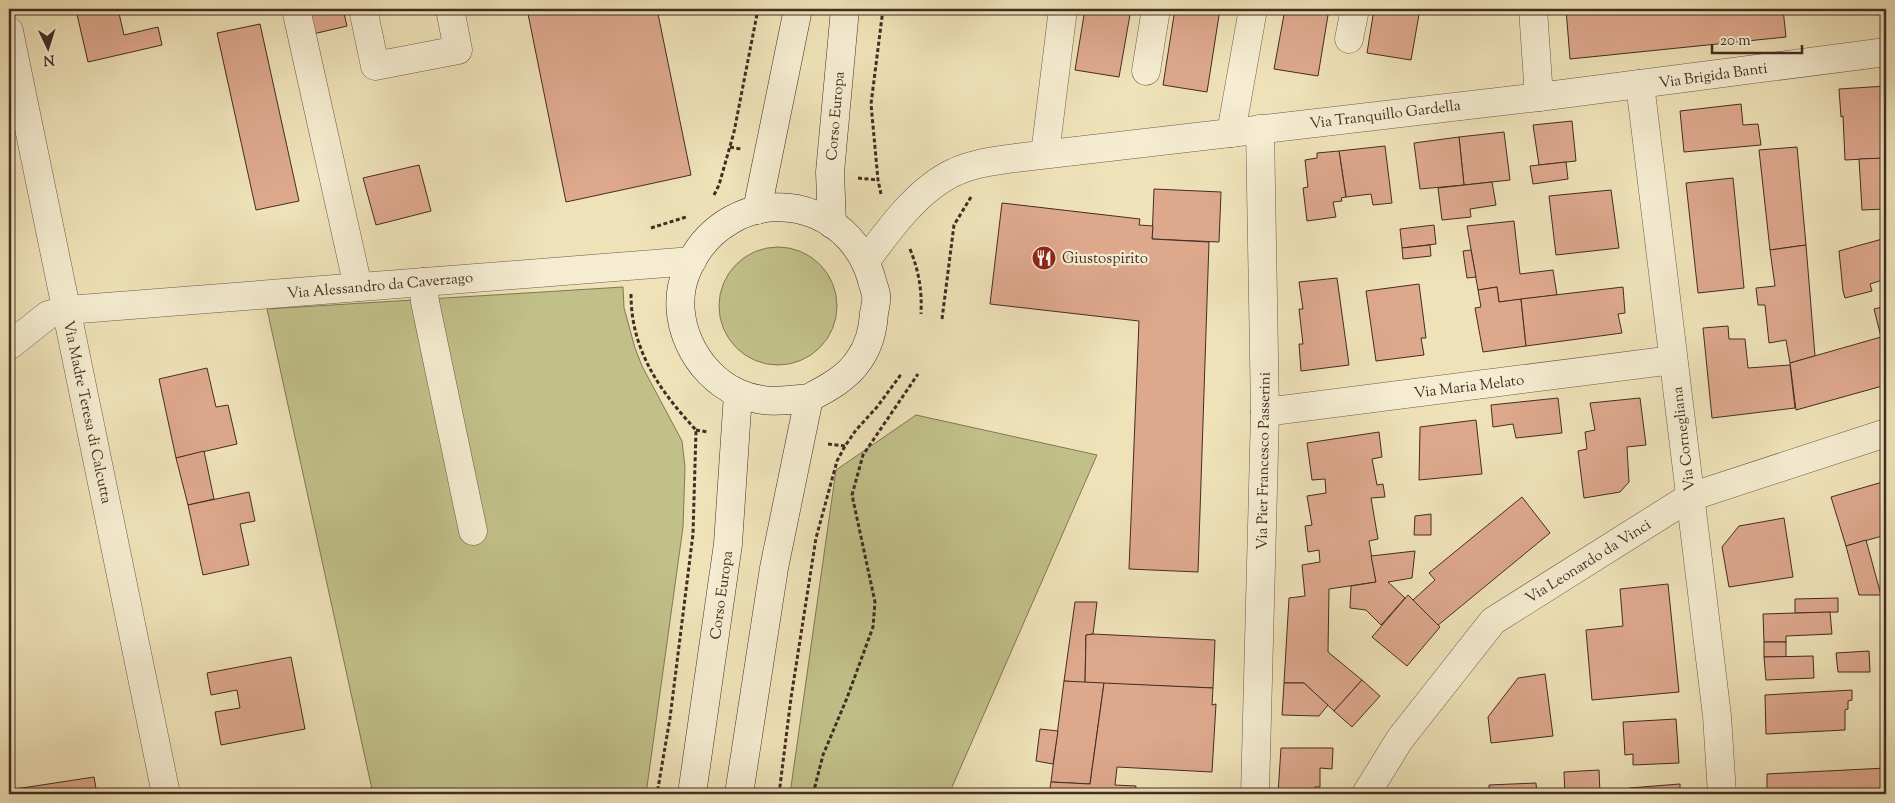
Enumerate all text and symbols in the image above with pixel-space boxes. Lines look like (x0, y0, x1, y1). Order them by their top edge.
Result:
north arrow (22, 22, 72, 72)
scale bar (1712, 22, 1802, 54)
text: 20 m (1720, 31, 1751, 52)
text: N (42, 49, 55, 69)
street label: Via Brigida Banti (1658, 58, 1769, 94)
street label: Corso Europa (822, 71, 851, 162)
street label: Via Tranquillo Gardella (1308, 96, 1462, 135)
restaurant icon: Giustospirito (1031, 245, 1057, 271)
place label: Giustospirito (1062, 249, 1148, 270)
street label: Via Alessandro da Caverzago (286, 268, 474, 305)
street label: Via Madre Teresa di Calcutta (57, 319, 116, 506)
street label: Via Maria Melato (1413, 370, 1525, 405)
street label: Via Pier Francesco Passerini (1252, 372, 1277, 550)
street label: Via Cornegliana (1668, 385, 1701, 492)
street label: Via Leonardo da Vinci (1522, 515, 1656, 609)
street label: Corso Europa (706, 549, 739, 641)

